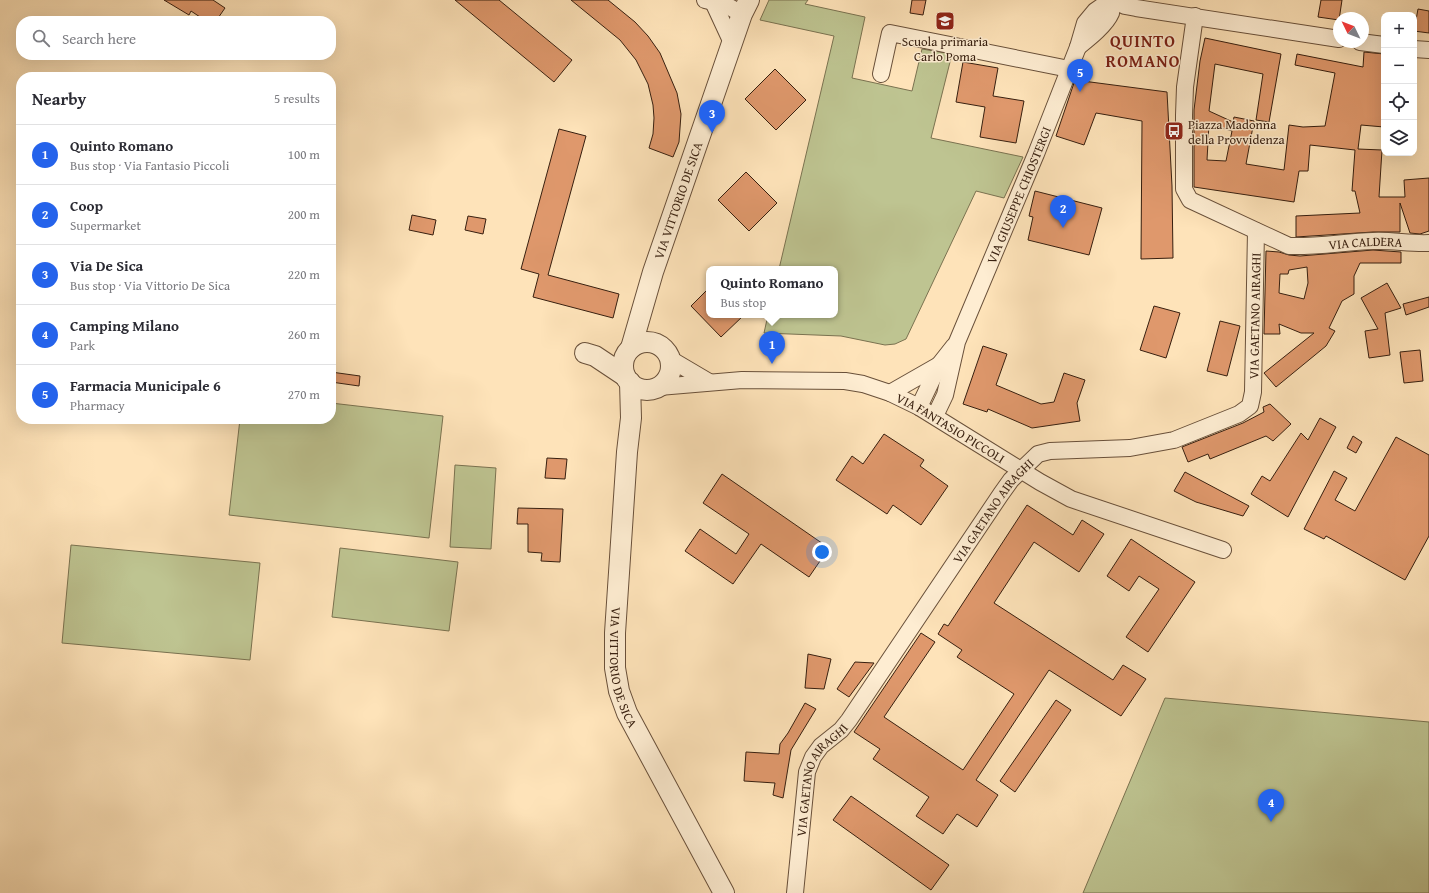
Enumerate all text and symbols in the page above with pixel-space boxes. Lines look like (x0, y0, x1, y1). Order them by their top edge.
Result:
school or university icon: Scuola primaria Carlo Poma (934, 10, 956, 32)
north arrow (1333, 12, 1369, 48)
map controls (1381, 12, 1417, 156)
button: + (1381, 12, 1417, 48)
search box (16, 16, 336, 60)
icon: search (30, 27, 52, 49)
text: Search here (62, 28, 136, 49)
district label: QUINTO ROMANO (1106, 28, 1180, 73)
place label: Scuola primaria Carlo Poma (902, 32, 989, 66)
button: − (1381, 48, 1417, 84)
pin: 5 (1067, 59, 1093, 92)
button: locate (1381, 84, 1417, 120)
text: Nearby (32, 86, 86, 111)
text: 5 results (274, 89, 320, 108)
pin: 3 (699, 100, 725, 133)
place label: Piazza Madonna della Provvidenza (1188, 115, 1285, 149)
bus stop icon: Piazza Madonna della Provvidenza (1163, 120, 1185, 142)
button: layers (1381, 120, 1417, 156)
street label: VIA GIUSEPPE CHIOSTERGI (982, 124, 1056, 267)
text: Quinto Romano (70, 135, 173, 156)
street label: VIA VITTORIO DE SICA (649, 139, 707, 262)
text: 1 (42, 145, 48, 164)
text: 100 m (288, 145, 320, 164)
text: Bus stop · Via Fantasio Piccoli (70, 156, 229, 175)
text: Coop (70, 195, 103, 216)
pin: 2 (1050, 195, 1076, 228)
text: 2 (42, 205, 48, 224)
text: 200 m (288, 205, 320, 224)
text: Supermarket (70, 216, 141, 235)
street label: VIA CALDERA (1328, 232, 1403, 254)
street label: VIA GAETANO AIRAGHI (1244, 252, 1266, 379)
text: Via De Sica (70, 255, 143, 276)
text: 3 (42, 265, 48, 284)
text: 220 m (288, 265, 320, 284)
popup (706, 266, 838, 318)
text: Quinto Romano (720, 272, 824, 293)
text: Bus stop · Via Vittorio De Sica (70, 276, 230, 295)
text: Bus stop (720, 293, 766, 312)
text: Camping Milano (70, 315, 179, 336)
text: 4 (42, 325, 48, 344)
text: 260 m (288, 325, 320, 344)
pin: 1 (759, 331, 785, 364)
text: Park (70, 336, 95, 355)
text: Farmacia Municipale 6 (70, 375, 221, 396)
text: 5 (42, 385, 48, 404)
text: 270 m (288, 385, 320, 404)
street label: VIA FANTASIO PICCOLI (893, 388, 1009, 468)
text: Pharmacy (70, 396, 125, 415)
street label: VIA GAETANO AIRAGHI (948, 454, 1038, 567)
your location (812, 542, 832, 562)
street label: VIA VITTORIO DE SICA (605, 606, 642, 731)
street label: VIA GAETANO AIRAGHI (792, 719, 853, 838)
pin: 4 (1258, 789, 1284, 822)

